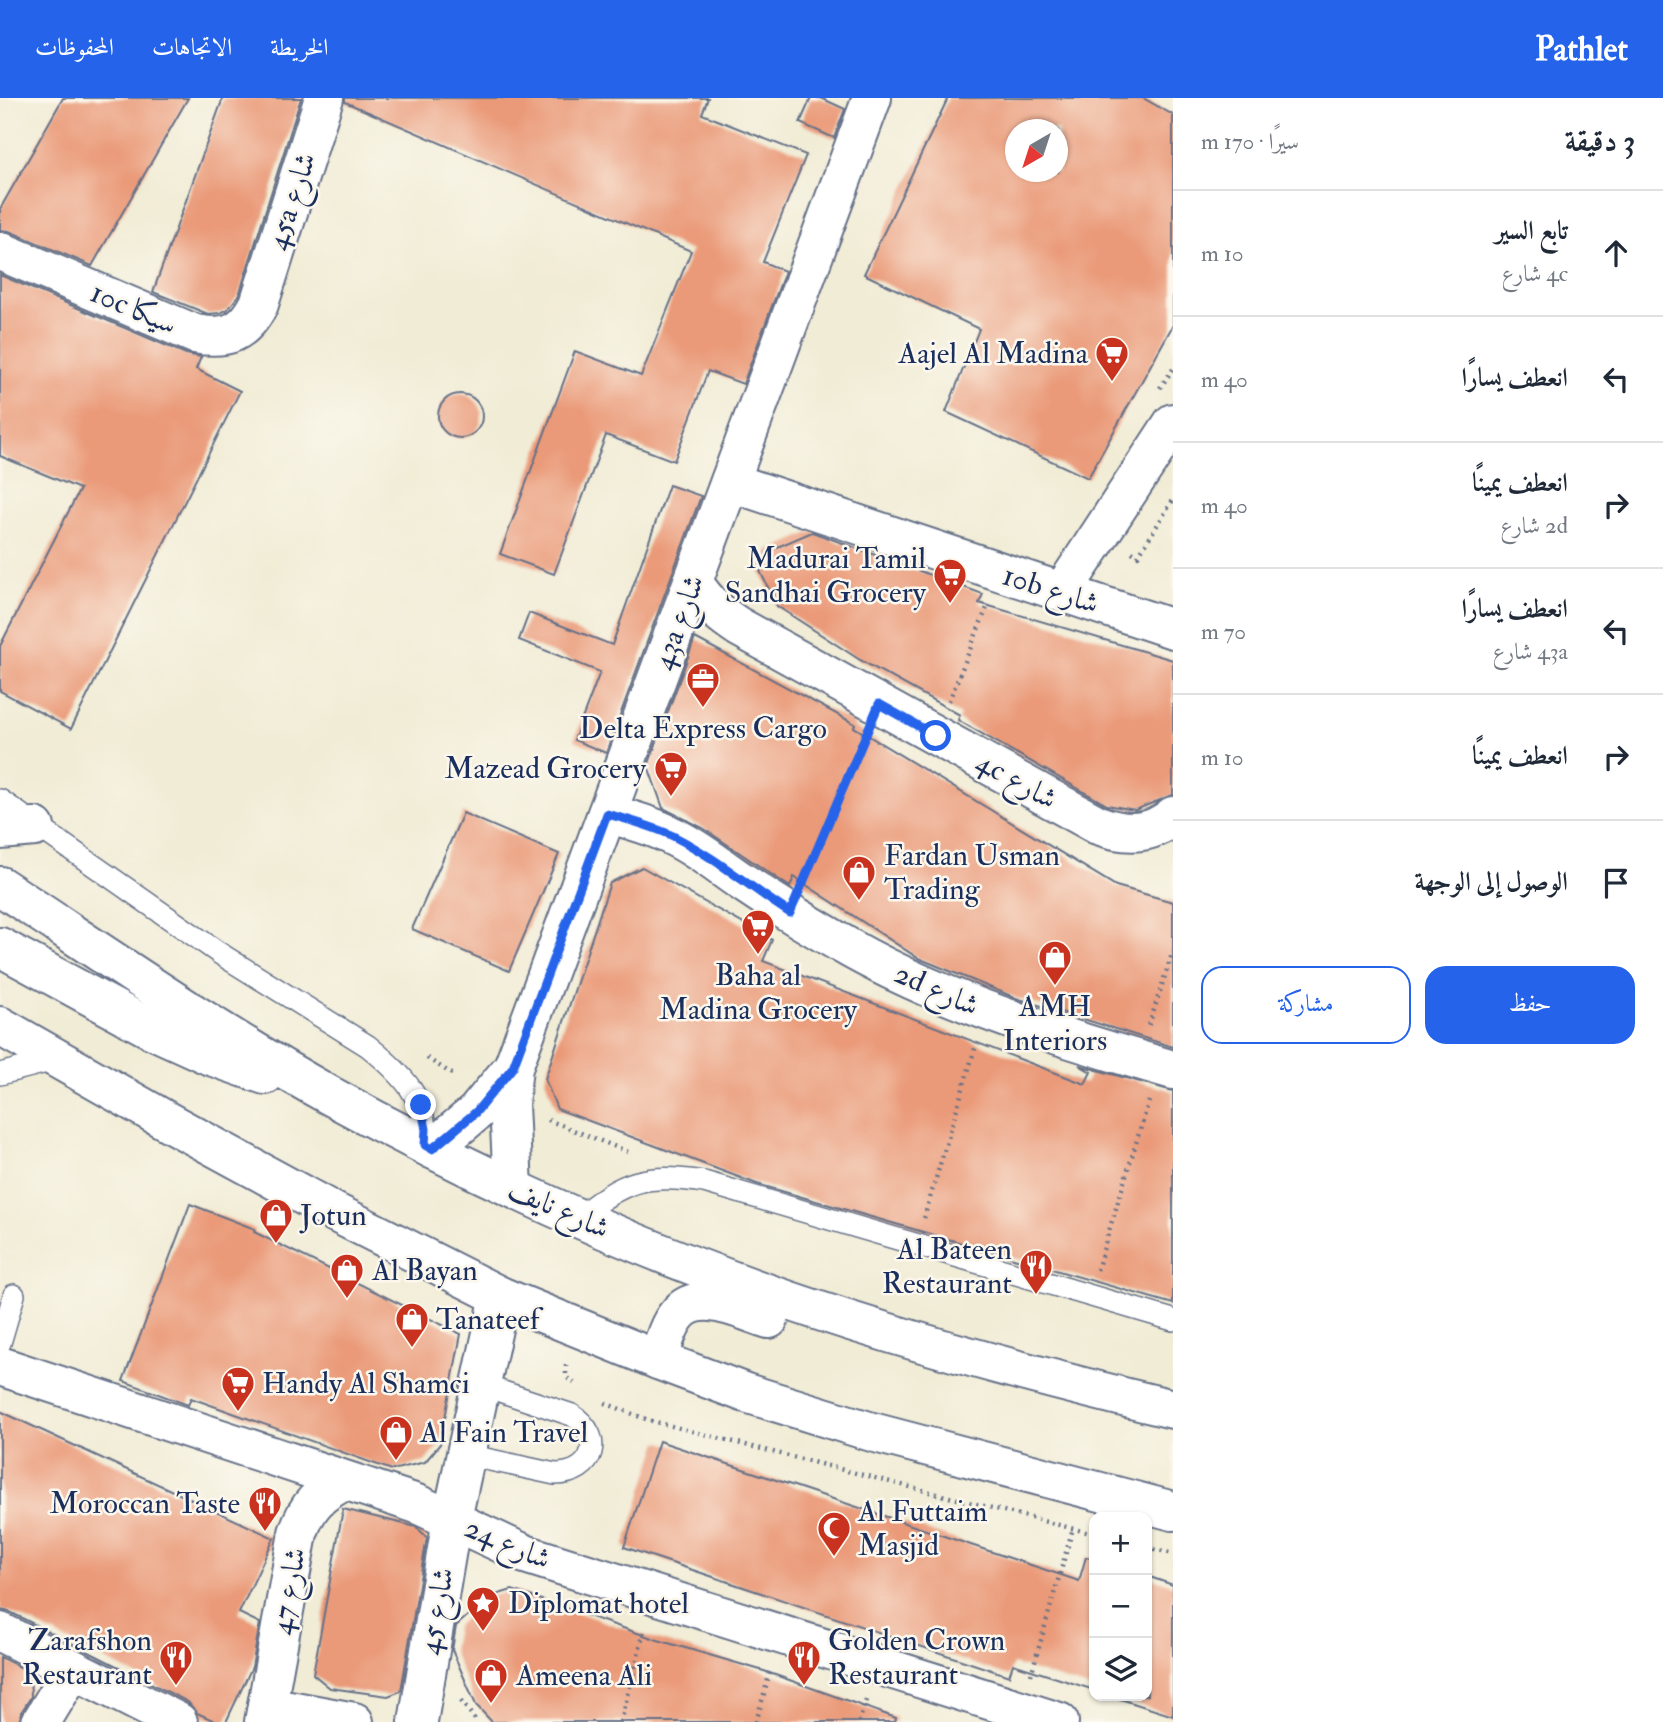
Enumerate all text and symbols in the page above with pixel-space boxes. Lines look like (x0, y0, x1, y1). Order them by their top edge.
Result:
text: Pathlet (1535, 29, 1628, 70)
text: المحفوظات (35, 32, 114, 63)
text: الاتجاهات (152, 32, 232, 63)
text: الخريطة (270, 32, 329, 63)
north arrow (1005, 119, 1068, 182)
text: 3 دقيقة (1565, 123, 1635, 160)
text: سيرًا · 170 m (1201, 127, 1299, 156)
street label: 45a شارع (258, 148, 330, 256)
text: تابع السير (1495, 215, 1568, 247)
icon: ahead (1597, 234, 1635, 272)
text: 10 m (1201, 239, 1244, 268)
text: 4c شارع (1502, 259, 1568, 288)
street label: 10c سيكا (85, 274, 183, 343)
supermarket icon: Aajel Al Madina (1093, 334, 1131, 383)
place label: Aajel Al Madina (897, 335, 1089, 372)
icon: left (1597, 360, 1635, 398)
text: انعطف يسارًا (1462, 362, 1568, 394)
text: 40 m (1201, 365, 1248, 394)
text: انعطف يمينًا (1472, 467, 1568, 499)
icon: right (1597, 486, 1635, 524)
text: 40 m (1201, 491, 1248, 520)
text: 2d شارع (1500, 511, 1568, 540)
place label: Madurai Tamil Sandhai Grocery (725, 540, 927, 611)
supermarket icon: Madurai Tamil Sandhai Grocery (931, 556, 969, 605)
street label: 10b شارع (996, 557, 1104, 628)
street label: 43a شارع (644, 570, 718, 677)
text: انعطف يسارًا (1462, 593, 1568, 625)
icon: left (1597, 612, 1635, 650)
text: 70 m (1201, 617, 1246, 646)
text: 43a شارع (1493, 637, 1568, 666)
office icon: Delta Express Cargo (684, 660, 722, 709)
place label: Delta Express Cargo (579, 710, 827, 747)
route start (920, 720, 951, 751)
icon: right (1597, 738, 1635, 776)
text: انعطف يمينًا (1472, 740, 1568, 772)
street label: 4c شارع (967, 743, 1064, 823)
text: 10 m (1201, 743, 1244, 772)
supermarket icon: Mazead Grocery (652, 749, 690, 798)
place label: Mazead Grocery (445, 750, 647, 787)
place label: Fardan Usman Trading (884, 837, 1060, 908)
shop icon: Fardan Usman Trading (840, 853, 878, 902)
icon: arrive (1597, 864, 1635, 902)
text: الوصول إلى الوجهة (1415, 866, 1568, 898)
supermarket icon: Baha al Madina Grocery (739, 907, 777, 956)
shop icon: AMH Interiors (1036, 938, 1074, 987)
street label: 2d شارع (886, 955, 985, 1030)
place label: Baha al Madina Grocery (659, 957, 858, 1028)
button: مشاركة (1201, 966, 1411, 1044)
button: حفظ (1425, 966, 1635, 1044)
place label: AMH Interiors (1003, 988, 1107, 1059)
route end (405, 1089, 436, 1120)
street label: شارع نايف (500, 1170, 615, 1253)
shop icon: Jotun (257, 1196, 295, 1245)
place label: Jotun (299, 1197, 367, 1234)
place label: Al Bateen Restaurant (882, 1231, 1012, 1302)
restaurant icon: Al Bateen Restaurant (1017, 1247, 1055, 1296)
shop icon: Al Bayan (328, 1251, 366, 1300)
place label: Al Bayan (371, 1252, 478, 1289)
shop icon: Tanateef (393, 1300, 431, 1349)
place label: Tanateef (436, 1301, 544, 1338)
supermarket icon: Handy Al Shamci (219, 1364, 257, 1413)
place label: Handy Al Shamci (262, 1365, 470, 1402)
shop icon: Al Fain Travel (377, 1413, 415, 1462)
place label: Al Fain Travel (419, 1414, 588, 1451)
restaurant icon: Moroccan Taste (246, 1484, 284, 1533)
place label: Moroccan Taste (50, 1485, 240, 1522)
place label: Al Futtaim Masjid (857, 1493, 988, 1564)
street label: شارع 24 (457, 1509, 556, 1584)
mosque icon: Al Futtaim Masjid (815, 1509, 853, 1558)
map controls (1089, 1512, 1152, 1701)
button: + (1089, 1512, 1152, 1575)
street label: شارع 47 (263, 1545, 320, 1639)
street label: شارع 45 (411, 1565, 468, 1659)
button: − (1089, 1575, 1152, 1638)
place icon: Diplomat hotel (464, 1584, 502, 1633)
place label: Diplomat hotel (508, 1585, 689, 1622)
place label: Zarafshon Restaurant (22, 1622, 152, 1693)
place label: Golden Crown Restaurant (828, 1622, 1005, 1693)
restaurant icon: Zarafshon Restaurant (157, 1638, 195, 1687)
restaurant icon: Golden Crown Restaurant (785, 1638, 823, 1687)
button: layers (1089, 1638, 1152, 1701)
shop icon: Ameena Ali (472, 1656, 510, 1705)
place label: Ameena Ali (515, 1657, 652, 1694)

